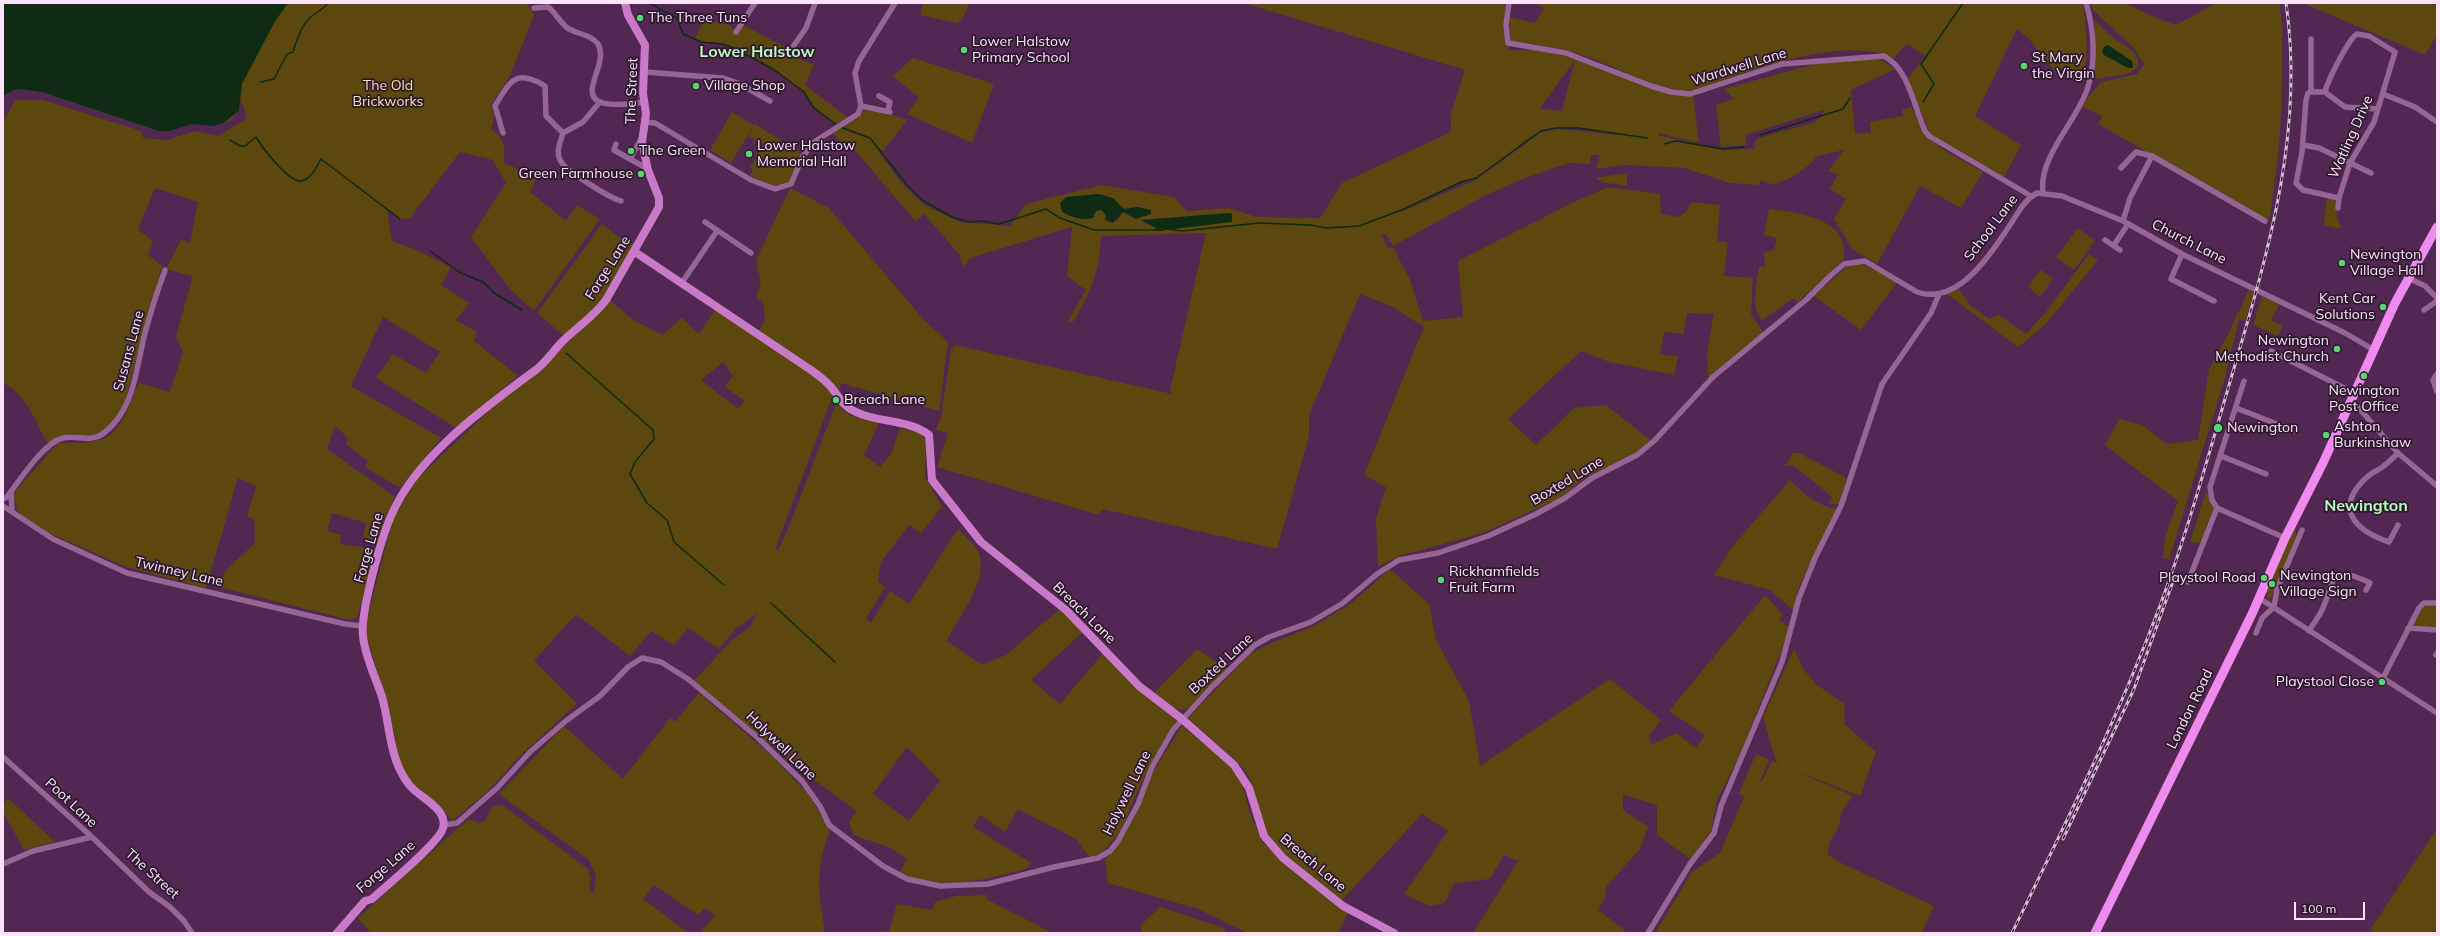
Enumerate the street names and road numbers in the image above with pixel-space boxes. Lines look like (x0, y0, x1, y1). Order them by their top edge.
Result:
street label: Wardwell Lane (1689, 45, 1789, 89)
street label: The Street (622, 57, 642, 125)
street label: Watling Drive (2325, 93, 2377, 181)
street label: School Lane (1961, 192, 2021, 264)
street label: Church Lane (2149, 216, 2229, 268)
street label: Forge Lane (582, 233, 634, 303)
street label: Susans Lane (110, 309, 148, 393)
street label: Boxted Lane (1528, 453, 1606, 509)
street label: Forge Lane (351, 511, 387, 585)
street label: Twinney Lane (133, 554, 225, 590)
street label: Breach Lane (1049, 579, 1119, 647)
street label: Boxted Lane (1186, 630, 1256, 698)
street label: London Road (2164, 667, 2216, 751)
street label: Holywell Lane (742, 708, 820, 784)
street label: Holywell Lane (1099, 748, 1155, 838)
street label: Poot Lane (41, 775, 101, 831)
street label: Breach Lane (1277, 830, 1349, 896)
street label: Forge Lane (353, 837, 419, 897)
street label: The Street (122, 845, 182, 903)

